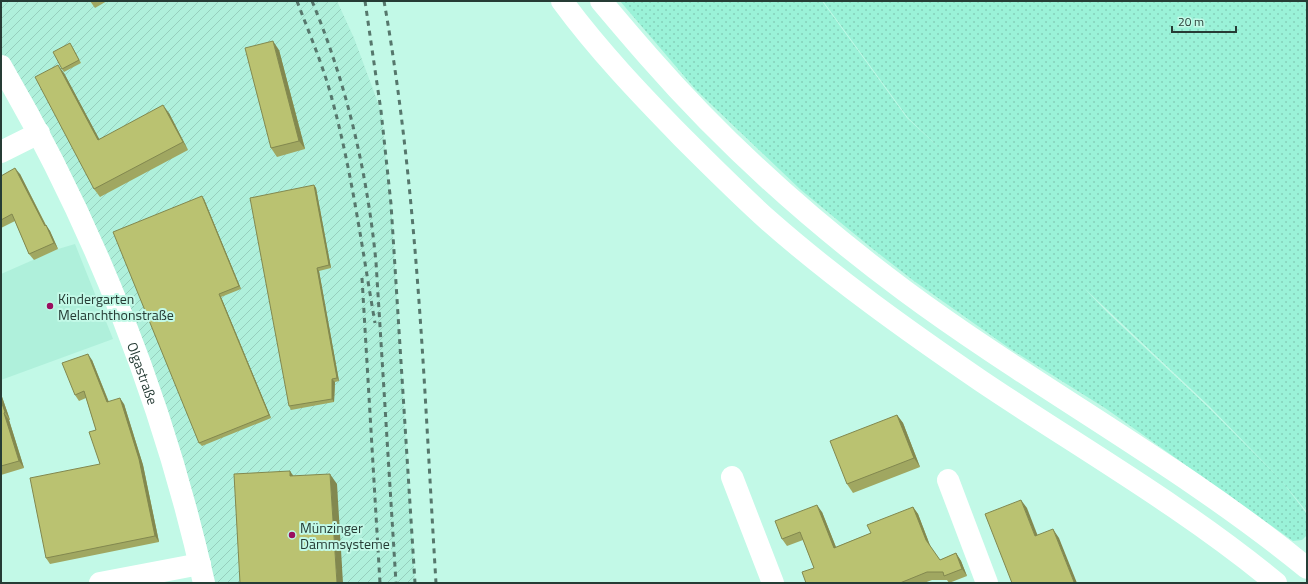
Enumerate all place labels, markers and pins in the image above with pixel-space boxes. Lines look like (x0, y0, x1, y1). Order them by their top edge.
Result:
place label: Kindergarten Melanchthonstraße (58, 288, 174, 325)
marker: Kindergarten Melanchthonstraße (45, 301, 55, 311)
place label: Münzinger Dämmsysteme (300, 517, 390, 554)
marker: Münzinger Dämmsysteme (287, 530, 297, 540)

